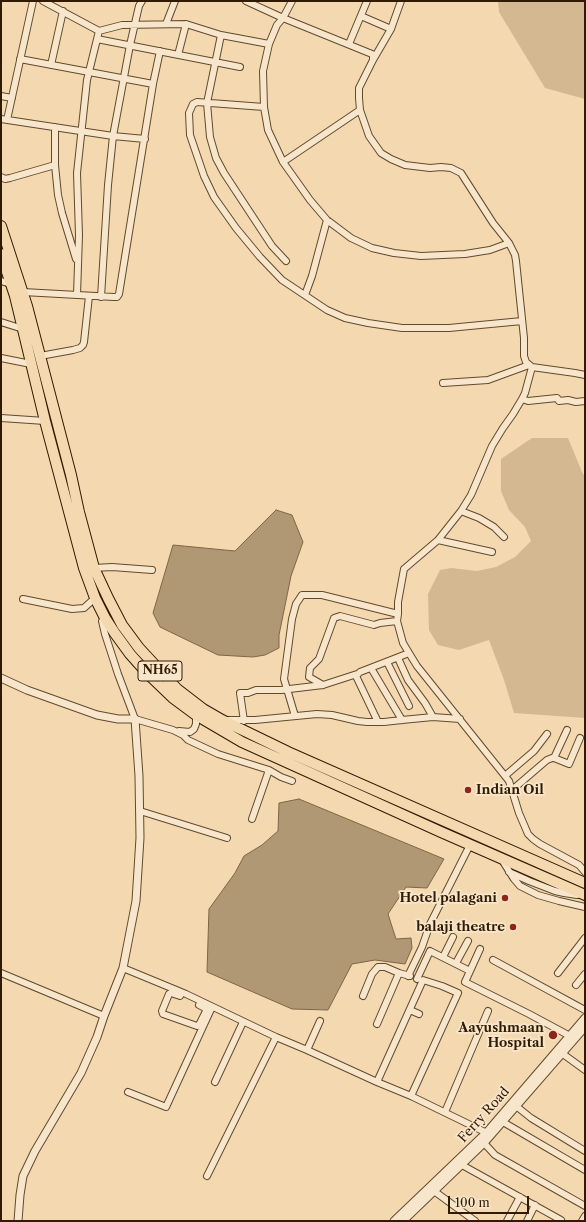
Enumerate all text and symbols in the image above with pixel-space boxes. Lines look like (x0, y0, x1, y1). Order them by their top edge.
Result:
road number: NH65 (138, 661, 182, 681)
place label: Indian Oil (476, 782, 544, 798)
marker: Indian Oil (463, 785, 473, 795)
place label: Hotel palagani (399, 890, 497, 906)
marker: Hotel palagani (500, 893, 510, 903)
place label: balaji theatre (416, 919, 505, 935)
marker: balaji theatre (508, 922, 518, 932)
place label: Aayushmaan Hospital (458, 1020, 544, 1051)
marker: Aayushmaan Hospital (547, 1029, 559, 1041)
street label: Ferry Road (455, 1084, 513, 1146)
scale bar (450, 1188, 531, 1214)
text: 100 m (455, 1195, 490, 1210)

